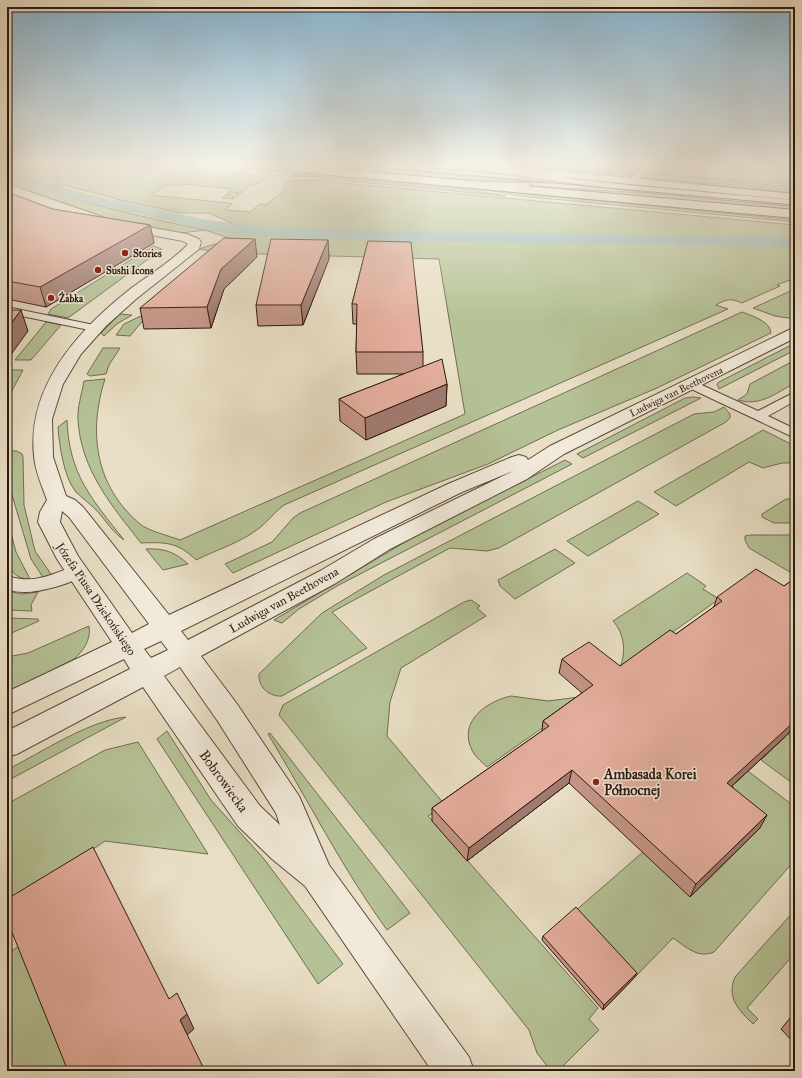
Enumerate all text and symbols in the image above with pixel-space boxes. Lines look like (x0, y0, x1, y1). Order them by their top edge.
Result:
marker: Stories (120, 248, 130, 258)
place label: Stories (133, 248, 162, 260)
marker: Sushi Icons (93, 265, 103, 275)
place label: Sushi Icons (106, 265, 154, 277)
place label: Żabka (59, 291, 84, 305)
marker: Żabka (46, 293, 56, 303)
street label: Ludwiga van Beethovena (628, 364, 726, 420)
street label: Józefa Piusa Dziekońskiego (51, 538, 139, 658)
street label: Ludwiga van Beethovena (227, 564, 342, 637)
street label: Bobrowiecka (195, 747, 252, 816)
place label: Ambasada Korei Północnej (603, 766, 697, 800)
marker: Ambasada Korei Północnej (591, 777, 601, 787)

